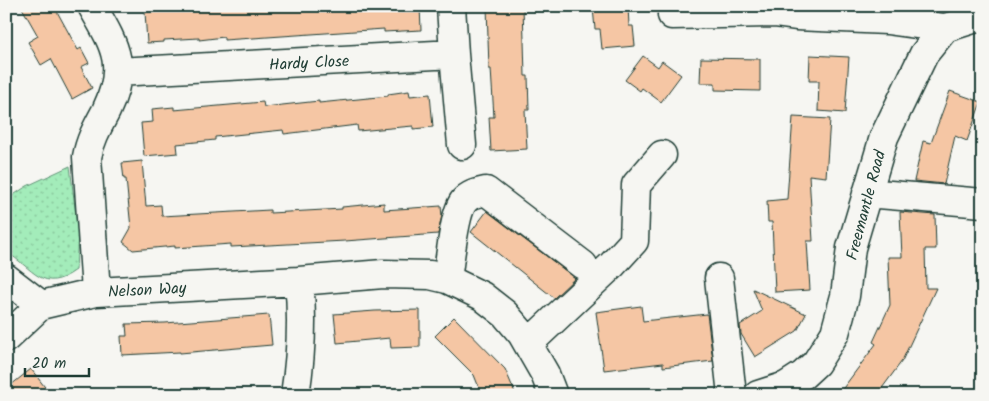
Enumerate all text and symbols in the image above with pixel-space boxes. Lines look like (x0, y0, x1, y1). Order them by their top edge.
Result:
street label: Hardy Close (268, 49, 350, 78)
street label: Freemantle Road (840, 147, 893, 263)
street label: Nelson Way (107, 276, 187, 305)
scale bar (25, 346, 89, 378)
text: 20 m (32, 352, 66, 376)

